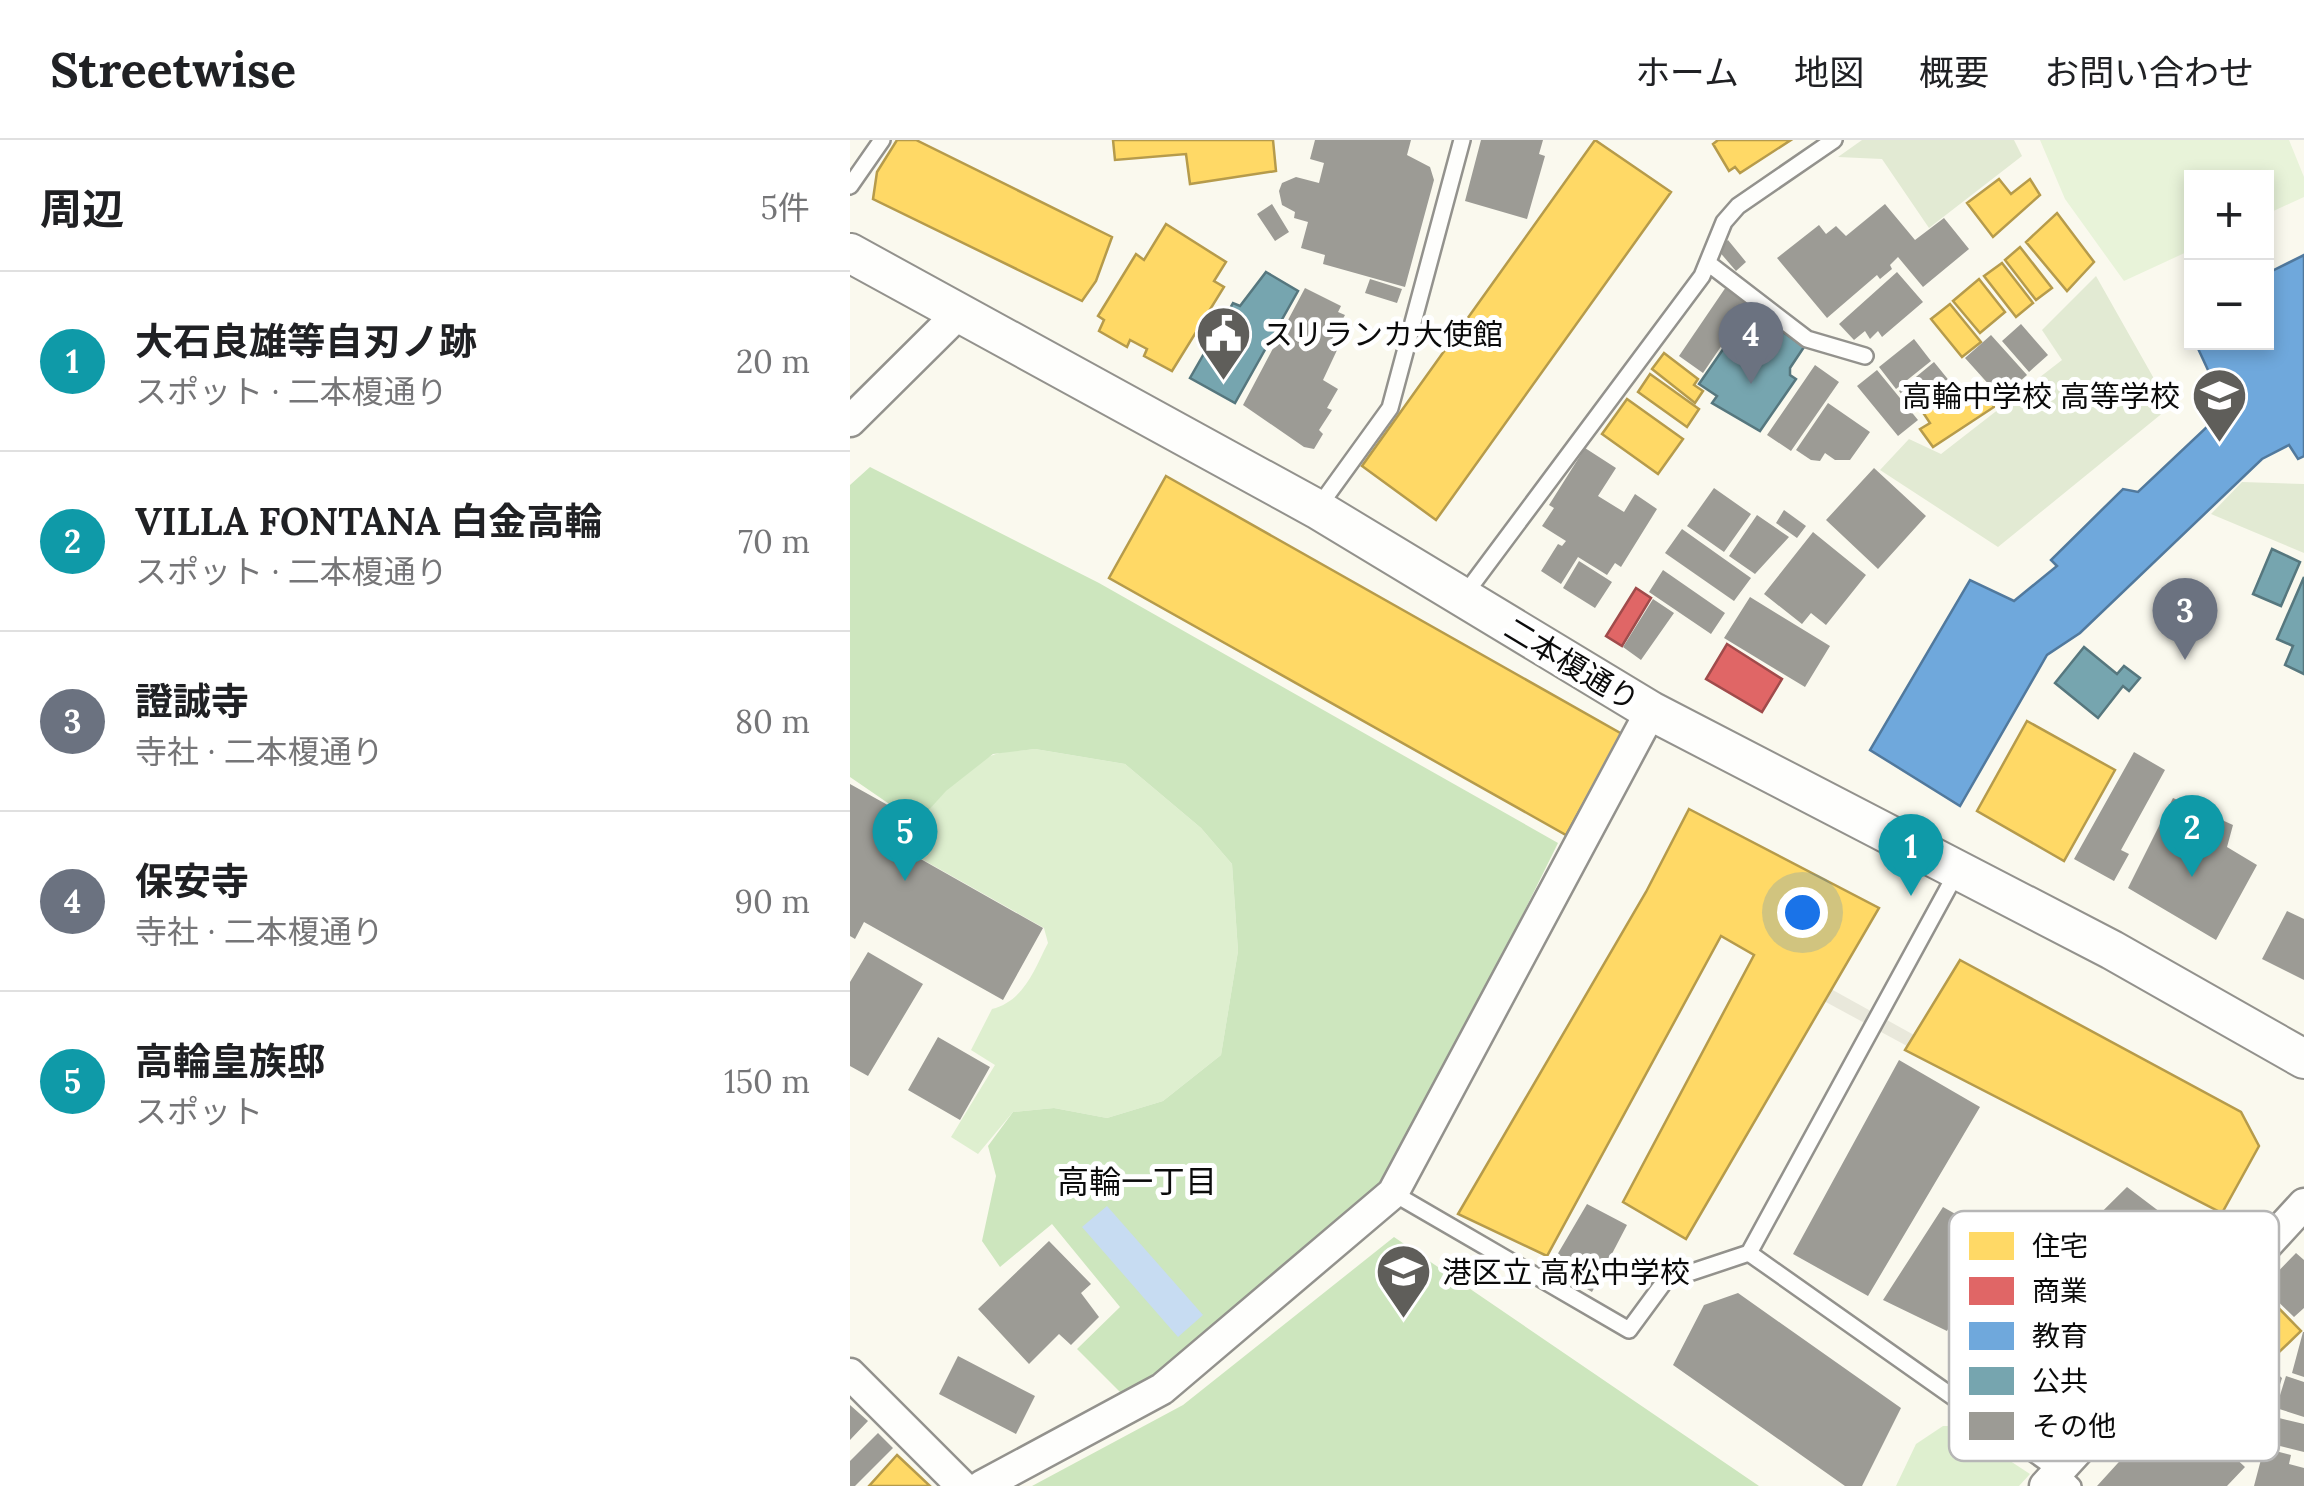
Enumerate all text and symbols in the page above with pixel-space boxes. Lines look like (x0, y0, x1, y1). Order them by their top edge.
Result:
text: Streetwise (50, 39, 296, 100)
text: ホーム (1635, 50, 1739, 95)
text: 地図 (1794, 50, 1864, 95)
text: 概要 (1919, 50, 1989, 95)
text: お問い合わせ (2044, 50, 2254, 95)
map controls (2184, 170, 2274, 350)
button: + (2184, 170, 2274, 260)
text: 周辺 (40, 182, 124, 236)
text: 5件 (761, 187, 810, 228)
button: − (2184, 260, 2274, 350)
pin: 4 (1718, 302, 1784, 384)
public building icon: スリランカ大使館 (1194, 304, 1254, 383)
place label: スリランカ大使館 (1263, 315, 1503, 353)
text: 大石良雄等自刃ノ跡 (135, 317, 477, 365)
text: 1 (66, 341, 79, 382)
text: 20 m (736, 341, 810, 382)
school or university icon: 高輪中学校 高等学校 (2189, 366, 2249, 445)
text: スポット · 二本榎通り (135, 371, 448, 412)
place label: 高輪中学校 高等学校 (1902, 377, 2180, 415)
text: VILLA FONTANA 白金高輪 (135, 497, 602, 545)
text: 2 (64, 521, 81, 562)
text: 70 m (738, 521, 810, 562)
text: スポット · 二本榎通り (135, 551, 448, 592)
pin: 3 (2152, 578, 2218, 660)
street label: 二本榎通り (1498, 609, 1646, 719)
text: 證誠寺 (135, 677, 249, 725)
text: 3 (64, 701, 81, 742)
text: 80 m (735, 701, 810, 742)
text: 寺社 · 二本榎通り (135, 731, 384, 772)
pin: 2 (2160, 794, 2224, 877)
pin: 5 (872, 798, 938, 881)
pin: 1 (1878, 814, 1944, 896)
text: 保安寺 (135, 857, 249, 905)
text: 4 (64, 881, 81, 922)
text: 90 m (735, 881, 810, 922)
your location (1777, 887, 1828, 938)
text: 寺社 · 二本榎通り (135, 911, 384, 952)
text: 高輪皇族邸 (135, 1037, 325, 1085)
text: 5 (64, 1061, 81, 1102)
text: 150 m (724, 1061, 810, 1102)
text: スポット (135, 1091, 263, 1132)
district label: 高輪一丁目 (1057, 1161, 1217, 1202)
legend (1949, 1211, 2279, 1461)
text: 住宅 (2032, 1228, 2088, 1264)
school or university icon: 港区立 高松中学校 (1373, 1242, 1433, 1321)
place label: 港区立 高松中学校 (1442, 1253, 1690, 1291)
text: 商業 (2032, 1273, 2088, 1309)
text: 教育 (2032, 1318, 2088, 1354)
text: 公共 (2032, 1363, 2088, 1399)
text: その他 (2032, 1408, 2116, 1444)

